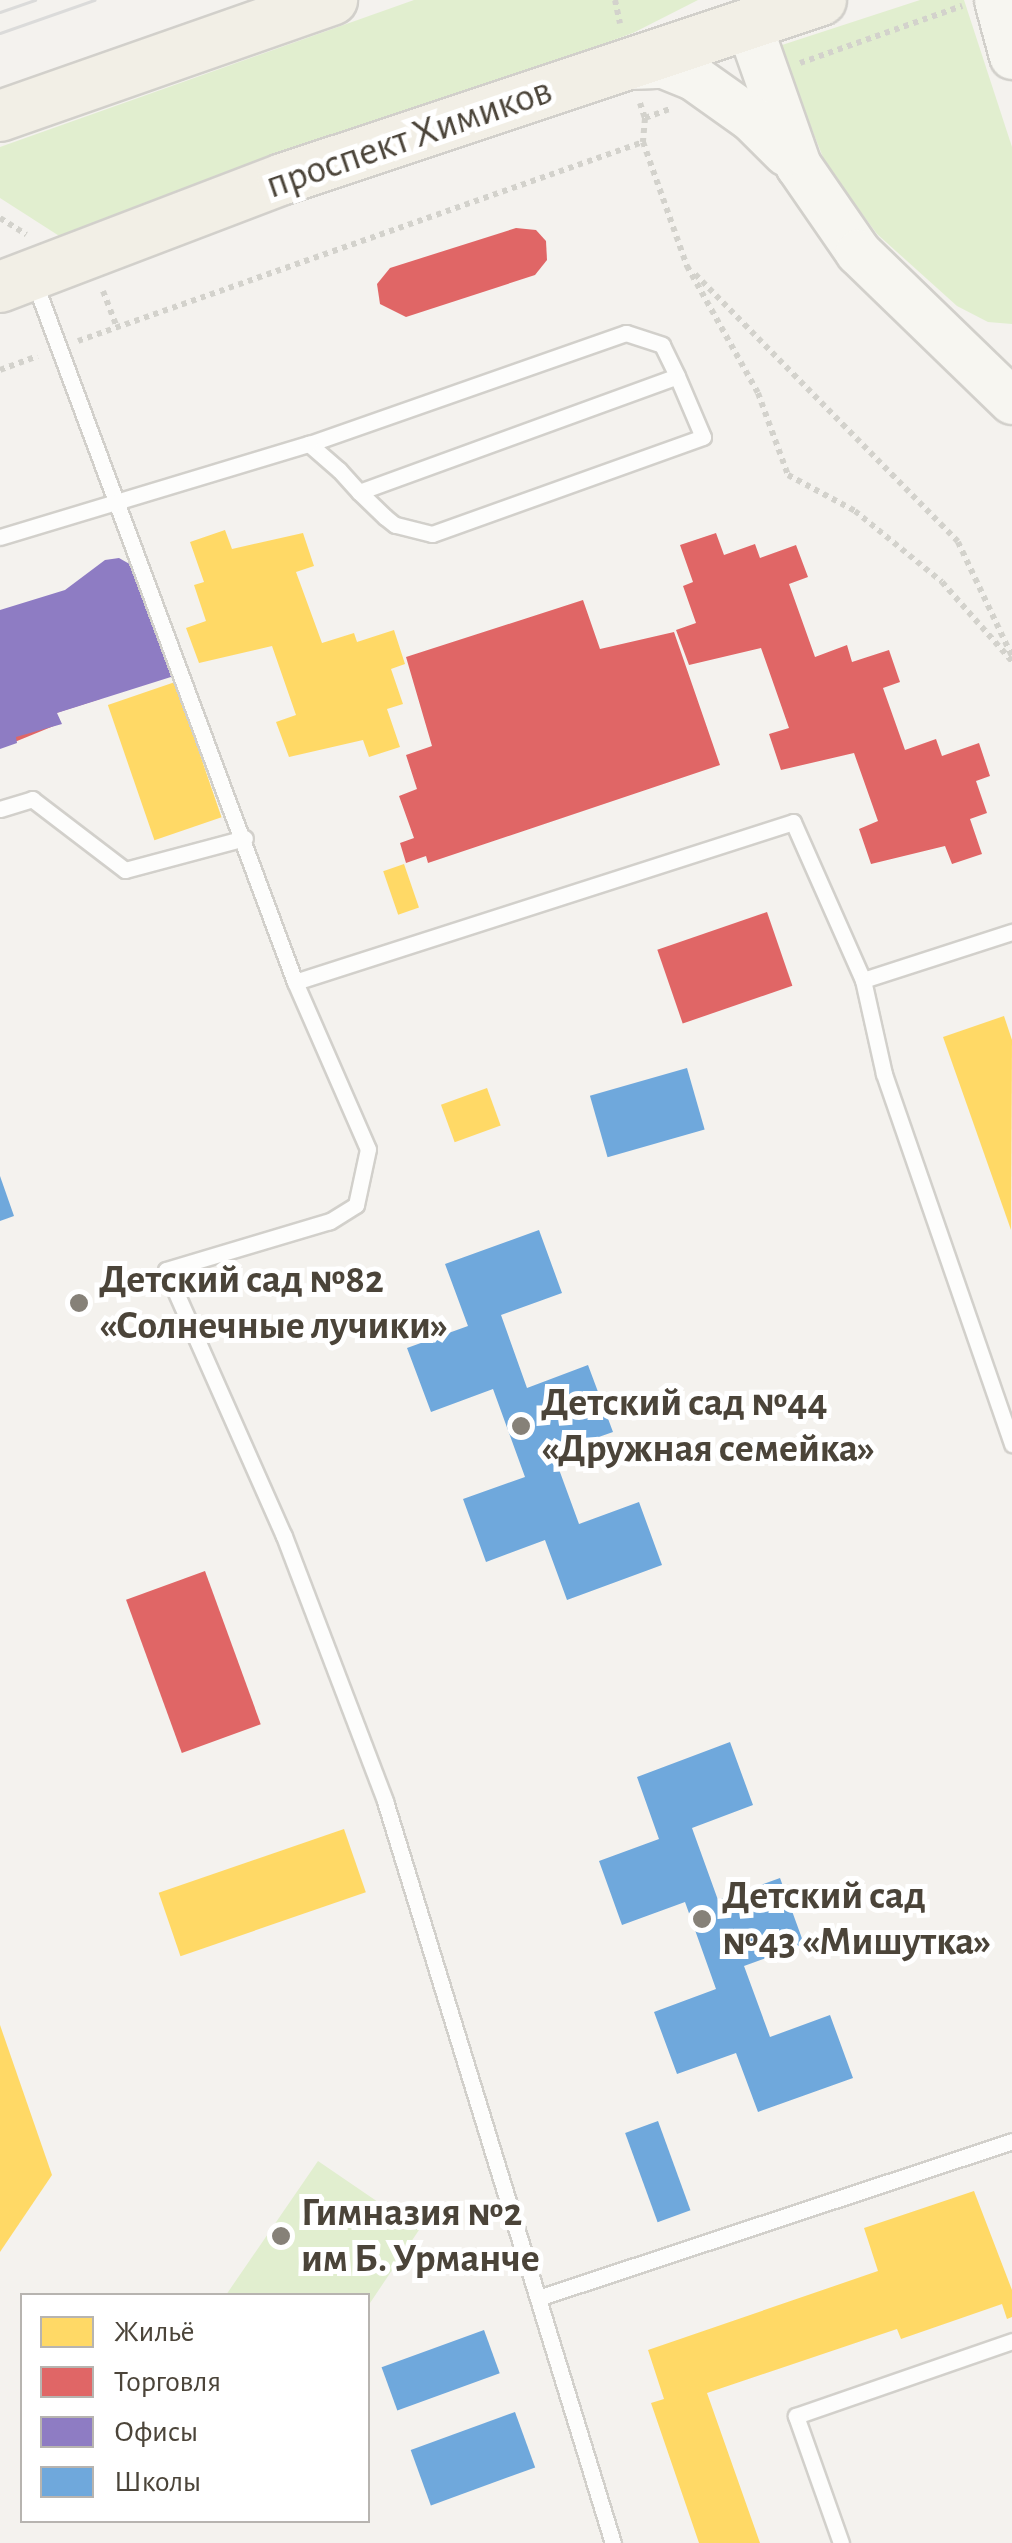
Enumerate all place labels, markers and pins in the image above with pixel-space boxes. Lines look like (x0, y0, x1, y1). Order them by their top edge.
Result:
place label: Детский сад №82 «Солнечные лучики» (99, 1256, 448, 1350)
marker: Детский сад №82 «Солнечные лучики» (68, 1292, 90, 1314)
place label: Детский сад №44 «Дружная семейка» (541, 1379, 875, 1473)
marker: Детский сад №44 «Дружная семейка» (510, 1415, 532, 1437)
place label: Детский сад №43 «Мишутка» (722, 1872, 991, 1966)
marker: Детский сад №43 «Мишутка» (691, 1908, 713, 1930)
place label: Гимназия №2 им Б. Урманче (301, 2189, 540, 2283)
marker: Гимназия №2 им Б. Урманче (270, 2225, 292, 2247)

